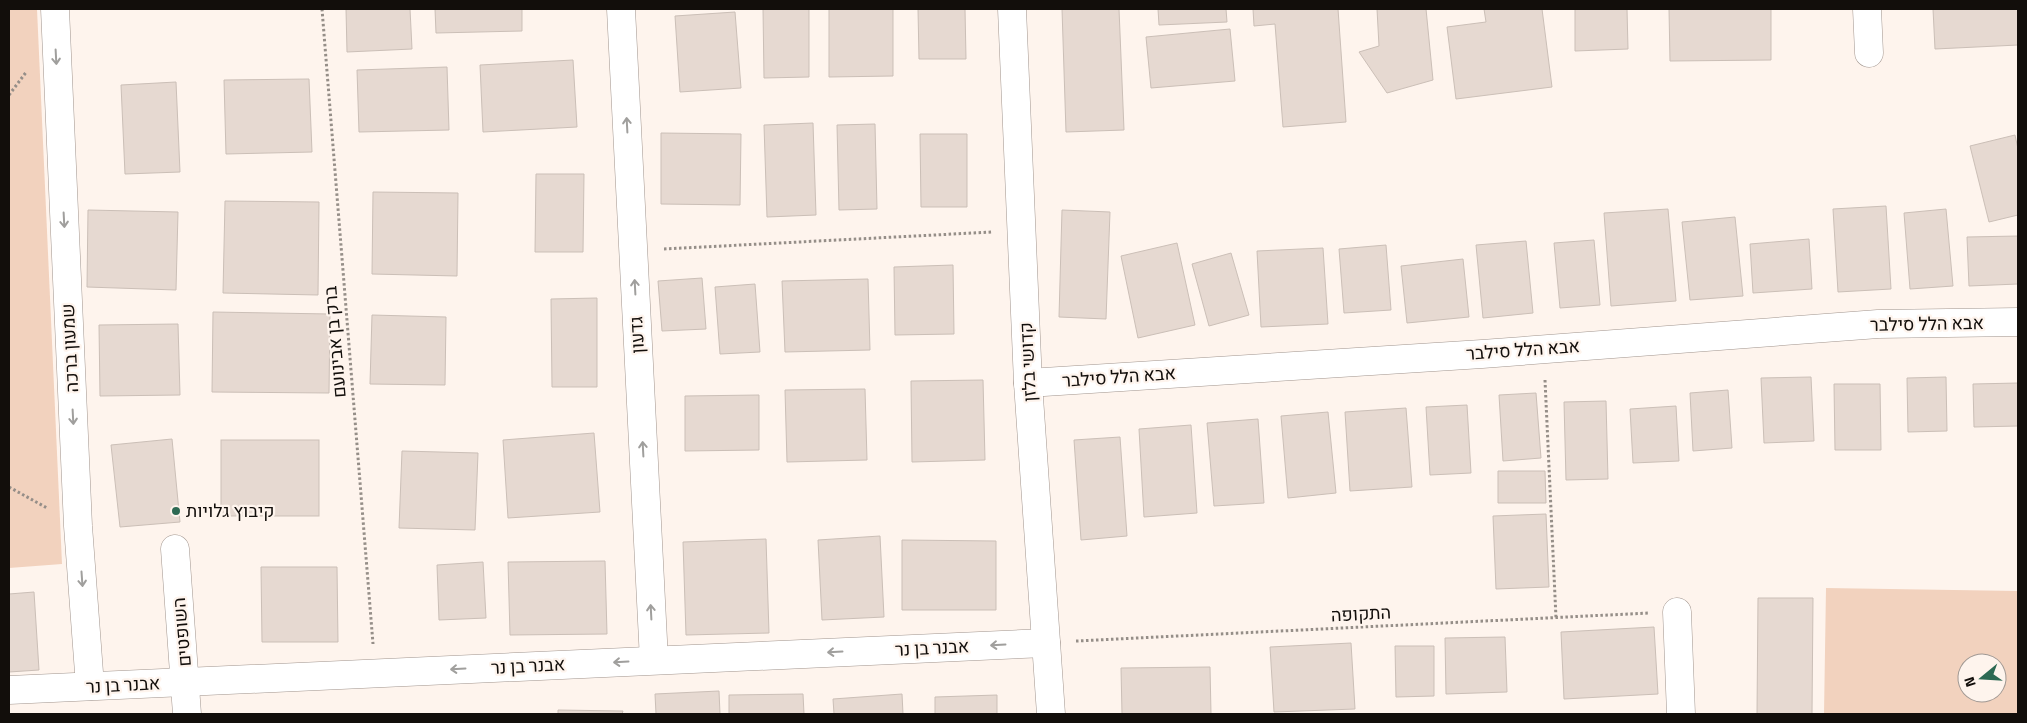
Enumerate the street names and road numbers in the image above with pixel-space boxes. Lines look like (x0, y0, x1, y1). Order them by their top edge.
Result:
street label: ברק בן אבינועם (316, 284, 353, 399)
street label: שמעון ברכה (54, 303, 85, 393)
street label: אבא הלל סילבר (1870, 309, 1984, 338)
street label: גדעון (622, 316, 651, 354)
street label: קדושי בלזן (1012, 321, 1043, 403)
street label: אבא הלל סילבר (1465, 332, 1581, 367)
street label: אבא הלל סילבר (1061, 359, 1177, 394)
street label: השופטים (165, 596, 198, 668)
street label: התקופה (1330, 598, 1392, 629)
street label: אבנר בן נר (894, 632, 970, 663)
street label: אבנר בן נר (490, 650, 566, 681)
street label: אבנר בן נר (85, 669, 161, 700)

